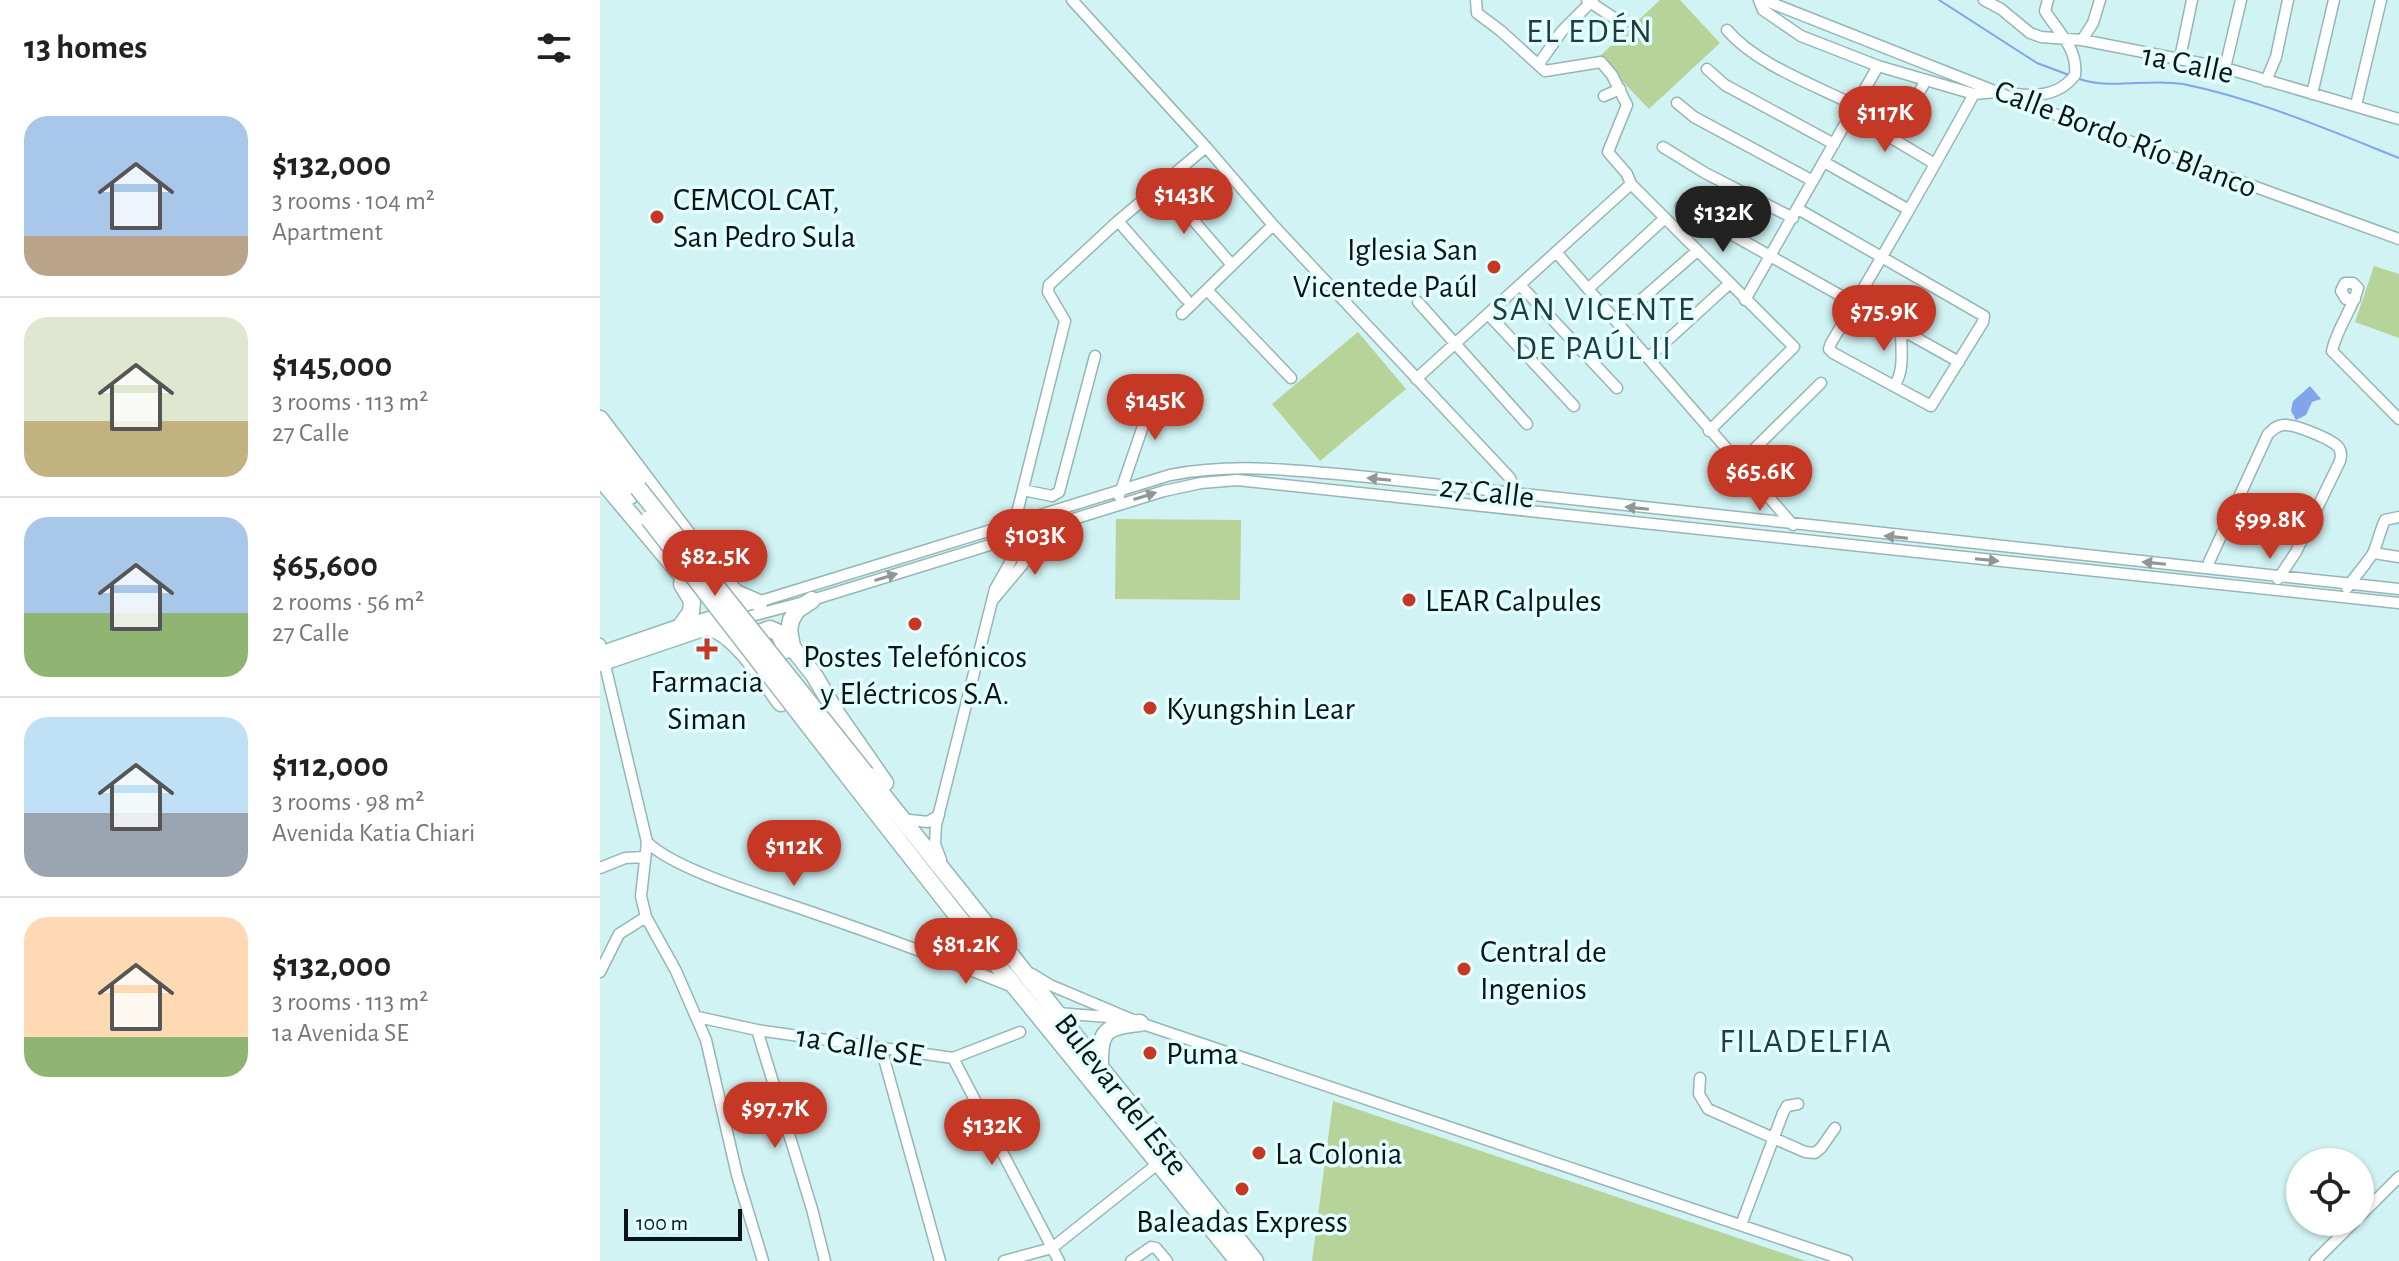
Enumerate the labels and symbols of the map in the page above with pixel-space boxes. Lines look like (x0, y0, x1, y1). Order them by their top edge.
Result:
district label: EL EDÉN (1526, 12, 1654, 49)
street label: 1a Calle (2139, 39, 2237, 89)
street label: Calle Bordo Río Blanco (1990, 74, 2261, 204)
pin: $117K (1829, 86, 1941, 154)
pin: $143K (1128, 168, 1240, 236)
place label: CEMCOL CAT, San Pedro Sula (673, 184, 856, 253)
pin: $132K (1667, 186, 1779, 254)
marker: CEMCOL CAT, San Pedro Sula (648, 208, 666, 226)
place label: Iglesia San Vicentede Paúl (1293, 234, 1478, 303)
marker: Iglesia San Vicentede Paúl (1485, 258, 1503, 276)
pin: $75.9K (1819, 285, 1949, 353)
district label: SAN VICENTE DE PAÚL II (1492, 293, 1696, 366)
pin: $145K (1099, 374, 1211, 442)
pin: $65.6K (1695, 445, 1825, 513)
street label: 27 Calle (1438, 470, 1536, 514)
one-way arrow (1366, 472, 1391, 485)
one-way arrow (1134, 489, 1158, 502)
pin: $99.8K (2205, 493, 2335, 561)
one-way arrow (1624, 501, 1649, 514)
pin: $103K (979, 509, 1091, 577)
pin: $82.5K (650, 530, 780, 598)
one-way arrow (1883, 530, 1908, 543)
one-way arrow (1975, 553, 2000, 566)
one-way arrow (2141, 557, 2166, 570)
one-way arrow (875, 570, 899, 583)
place label: LEAR Calpules (1425, 585, 1602, 617)
marker: LEAR Calpules (1400, 591, 1418, 609)
marker: Postes Telefónicos y Eléctricos S.A. (906, 615, 924, 633)
marker: Farmacia Siman (698, 640, 716, 658)
place label: Postes Telefónicos y Eléctricos S.A. (803, 641, 1027, 710)
place label: Farmacia Siman (651, 666, 763, 735)
place label: Kyungshin Lear (1166, 693, 1355, 725)
marker: Kyungshin Lear (1141, 699, 1159, 717)
pin: $112K (738, 820, 850, 888)
pin: $81.2K (901, 918, 1031, 986)
place label: Central de Ingenios (1480, 936, 1607, 1005)
marker: Central de Ingenios (1455, 960, 1473, 978)
street label: Bulevar del Este (1048, 1008, 1194, 1182)
street label: 1a Calle SE (794, 1020, 926, 1072)
district label: FILADELFIA (1719, 1025, 1893, 1059)
place label: Puma (1166, 1038, 1239, 1070)
marker: Puma (1141, 1044, 1159, 1062)
pin: $97.7K (710, 1082, 840, 1150)
pin: $132K (936, 1099, 1048, 1167)
place label: La Colonia (1275, 1138, 1402, 1170)
marker: La Colonia (1250, 1144, 1268, 1162)
marker: Baleadas Express (1233, 1180, 1251, 1198)
scale bar (624, 1205, 742, 1241)
place label: Baleadas Express (1136, 1206, 1348, 1238)

